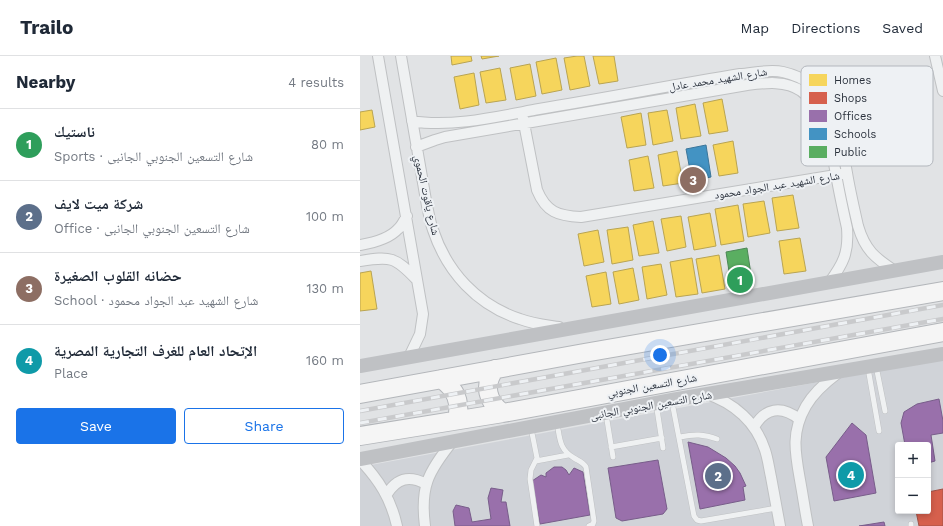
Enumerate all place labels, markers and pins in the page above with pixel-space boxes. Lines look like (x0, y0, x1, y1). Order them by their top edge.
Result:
pin: 3 (680, 165, 706, 195)
pin: 1 (727, 265, 753, 295)
pin: 4 (838, 460, 864, 490)
pin: 2 (705, 461, 731, 491)

